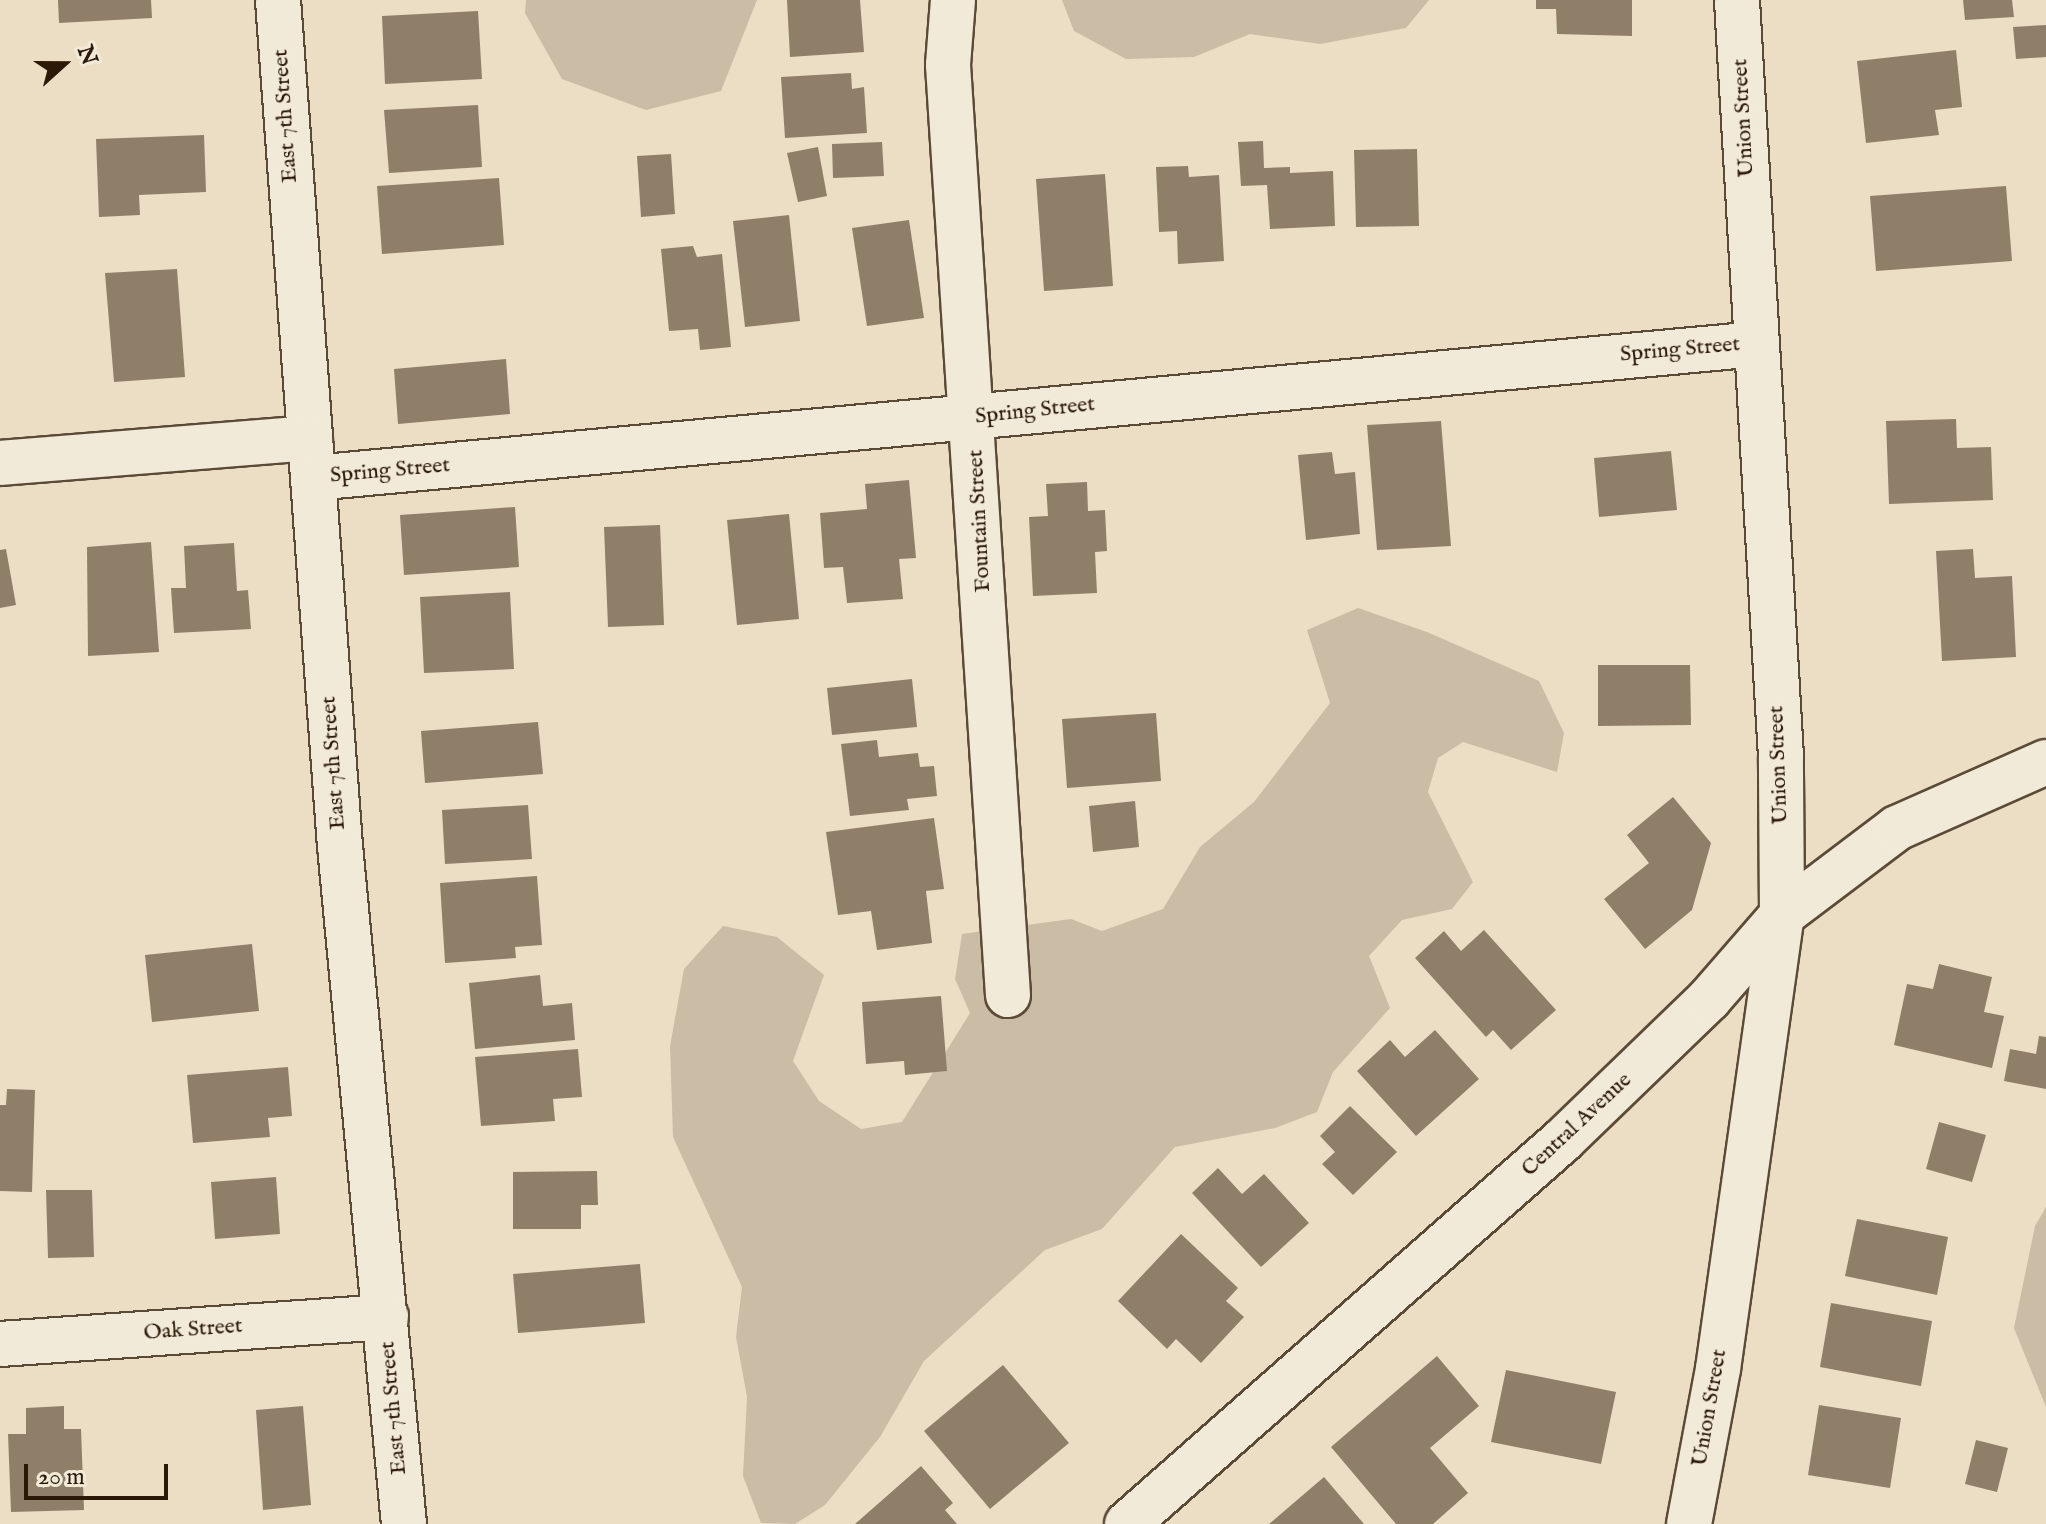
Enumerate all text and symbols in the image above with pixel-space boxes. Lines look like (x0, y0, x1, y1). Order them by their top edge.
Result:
north arrow (24, 24, 104, 104)
text: N (70, 41, 103, 69)
street label: East 7th Street (268, 48, 304, 184)
street label: Union Street (1728, 58, 1760, 178)
street label: Spring Street (1619, 332, 1741, 368)
street label: Spring Street (974, 392, 1096, 430)
street label: Fountain Street (963, 449, 997, 593)
street label: Spring Street (329, 453, 451, 489)
street label: East 7th Street (316, 695, 352, 831)
street label: Union Street (1764, 705, 1794, 825)
street label: Central Avenue (1517, 1067, 1637, 1183)
street label: Oak Street (143, 1313, 243, 1347)
street label: East 7th Street (375, 1340, 413, 1476)
street label: Union Street (1687, 1347, 1733, 1469)
scale bar (28, 1448, 172, 1498)
text: 20 m (38, 1462, 85, 1493)

